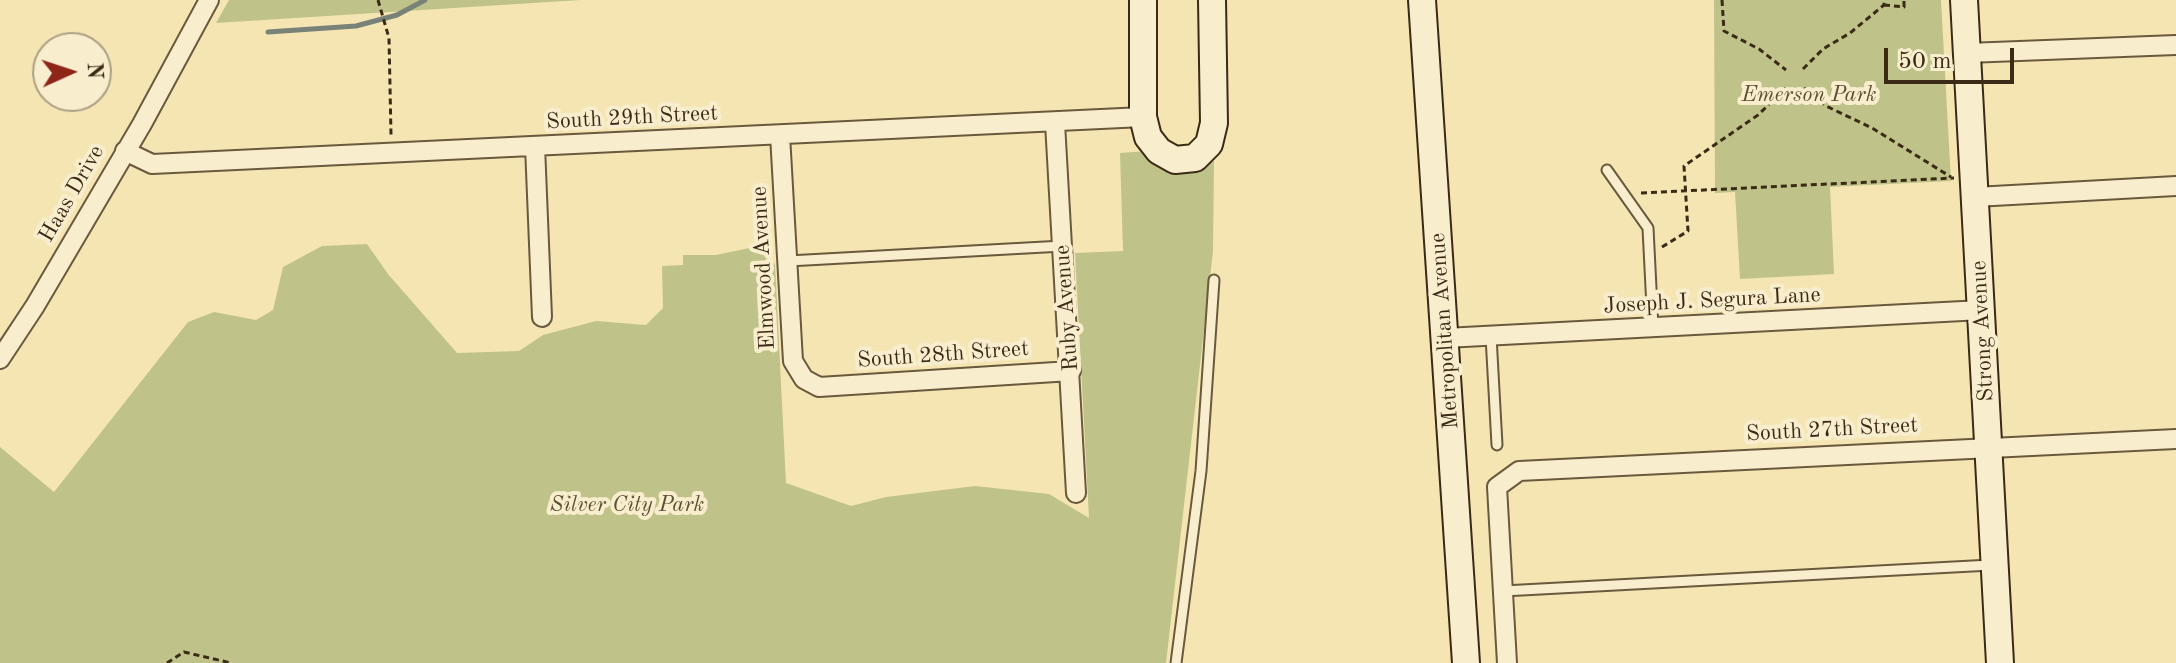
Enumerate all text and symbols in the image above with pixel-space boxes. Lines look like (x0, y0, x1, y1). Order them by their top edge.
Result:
north arrow (32, 32, 112, 112)
scale bar (1888, 32, 2018, 82)
text: 50 m (1898, 50, 1952, 74)
text: N (83, 62, 105, 80)
park label: Emerson Park (1741, 82, 1877, 108)
street label: South 29th Street (546, 100, 718, 136)
street label: Haas Drive (34, 141, 110, 247)
street label: Elmwood Avenue (747, 185, 781, 351)
street label: Metropolitan Avenue (1425, 232, 1465, 430)
street label: Ruby Avenue (1049, 244, 1085, 372)
street label: Strong Avenue (1966, 260, 2000, 402)
street label: Joseph J. Segura Lane (1603, 282, 1821, 320)
street label: South 28th Street (856, 336, 1030, 374)
street label: South 27th Street (1746, 412, 1918, 448)
park label: Silver City Park (550, 492, 704, 518)

